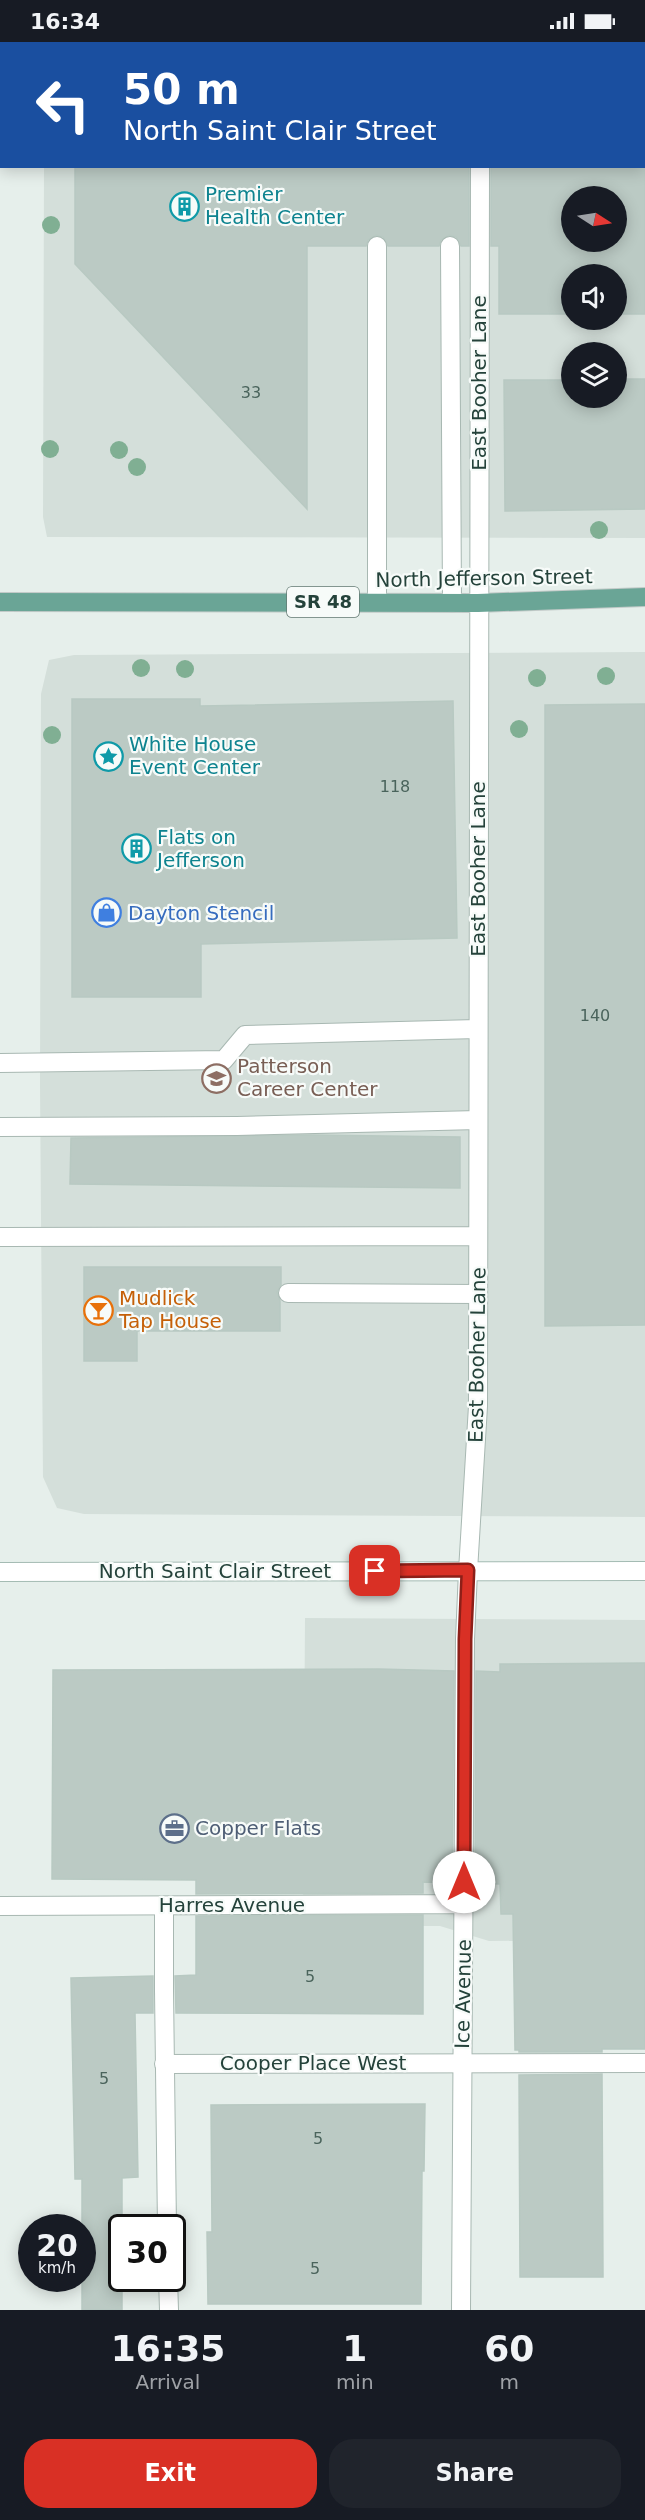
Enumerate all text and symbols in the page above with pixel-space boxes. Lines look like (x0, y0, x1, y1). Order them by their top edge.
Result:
text: 16:34 (30, 9, 100, 34)
text: 50 m (123, 65, 240, 114)
icon: left (24, 66, 102, 144)
text: North Saint Clair Street (123, 115, 437, 146)
place label: Premier Health Center (205, 182, 345, 229)
north arrow (561, 186, 627, 252)
map controls (561, 186, 627, 408)
building icon: Premier Health Center (168, 190, 200, 222)
button: sound (561, 264, 627, 330)
street label: East Booher Lane (467, 295, 491, 471)
button: layers (561, 342, 627, 408)
house number: 33 (241, 383, 261, 402)
street label: North Jefferson Street (375, 564, 593, 592)
road number: SR 48 (287, 587, 359, 617)
place label: White House Event Center (129, 732, 261, 779)
place icon: White House Event Center (92, 740, 124, 772)
house number: 118 (380, 777, 410, 796)
street label: East Booher Lane (466, 781, 490, 957)
place label: Flats on Jefferson (155, 825, 245, 872)
building icon: Flats on Jefferson (120, 832, 152, 864)
shop icon: Dayton Stencil (91, 897, 123, 929)
place label: Dayton Stencil (128, 901, 274, 925)
house number: 140 (580, 1006, 610, 1025)
place label: Patterson Career Center (237, 1054, 378, 1101)
school or university icon: Patterson Career Center (200, 1062, 232, 1094)
street label: East Booher Lane (463, 1267, 491, 1443)
place label: Mudlick Tap House (118, 1286, 222, 1333)
bar icon: Mudlick Tap House (82, 1294, 114, 1326)
pin (349, 1545, 400, 1596)
icon: arrive (358, 1554, 391, 1587)
street label: North Saint Clair Street (99, 1559, 331, 1583)
office icon: Copper Flats (158, 1812, 190, 1844)
place label: Copper Flats (195, 1816, 321, 1840)
position arrow (432, 1850, 496, 1914)
street label: Harres Avenue (159, 1893, 305, 1917)
street label: Ice Avenue (450, 1939, 476, 2049)
house number: 5 (305, 1967, 315, 1986)
street label: Cooper Place West (220, 2051, 407, 2075)
house number: 5 (99, 2069, 109, 2088)
house number: 5 (313, 2129, 323, 2148)
speed limit sign: 30 (108, 2214, 186, 2292)
text: 20 (36, 2228, 78, 2263)
text: km/h (38, 2259, 76, 2277)
house number: 5 (310, 2259, 320, 2278)
text: 16:35 (111, 2328, 225, 2369)
text: 1 (342, 2328, 367, 2369)
text: 60 (484, 2328, 534, 2369)
text: Arrival (135, 2370, 200, 2394)
text: min (336, 2370, 374, 2394)
text: m (500, 2370, 519, 2394)
button: Exit (24, 2439, 317, 2508)
button: Share (329, 2439, 621, 2508)

